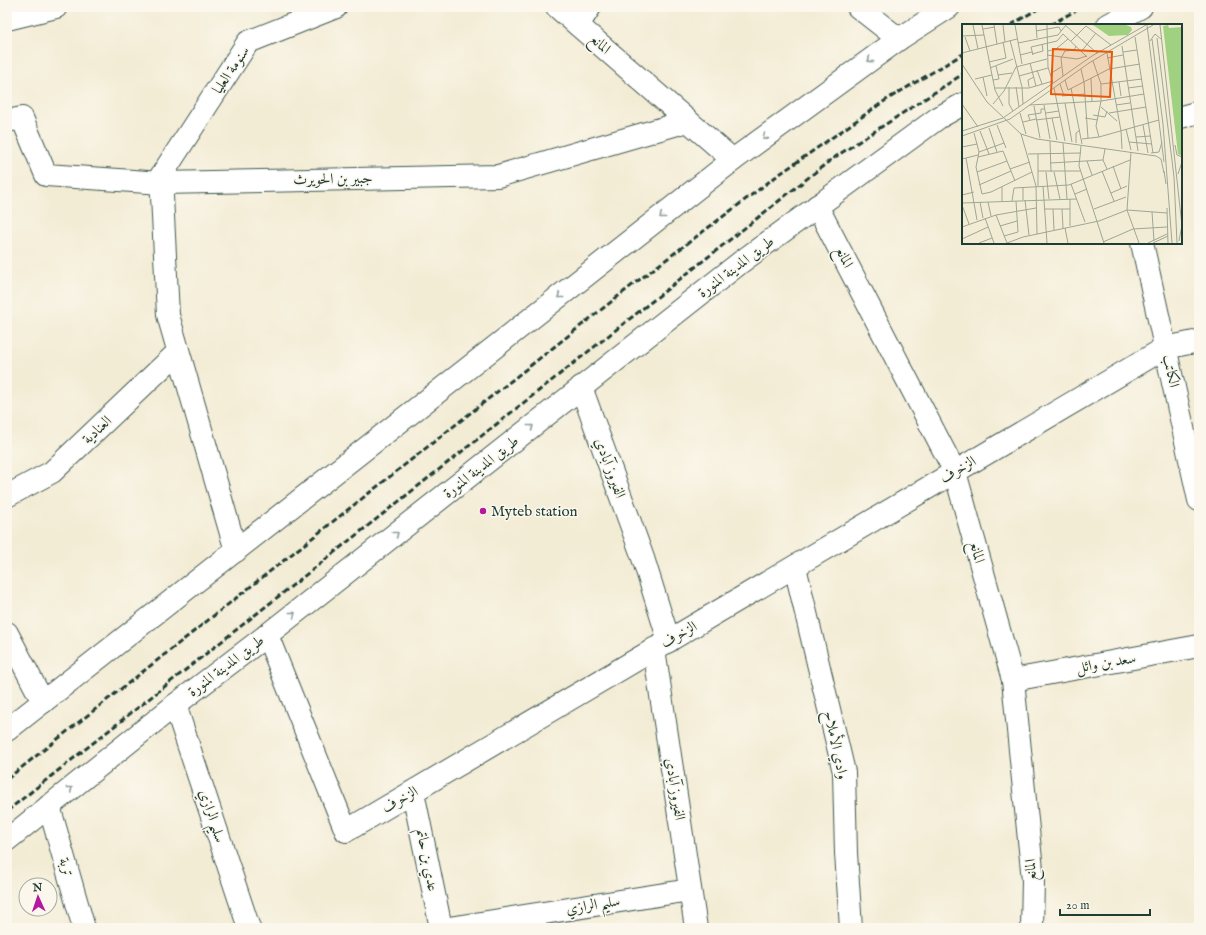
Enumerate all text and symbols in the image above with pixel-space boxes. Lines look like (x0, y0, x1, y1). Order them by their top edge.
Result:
inset map (962, 24, 1182, 244)
street label: المانع (583, 30, 615, 61)
street label: سنومة العليا (208, 42, 254, 98)
one-way arrow (868, 55, 875, 62)
one-way arrow (763, 132, 770, 139)
street label: جبير بن الحويرث (293, 169, 373, 189)
one-way arrow (660, 211, 667, 218)
street label: طريق المدينة المنورة (694, 232, 778, 302)
street label: المانع (827, 243, 858, 273)
one-way arrow (558, 292, 565, 299)
street label: الكاتب (1158, 353, 1184, 389)
street label: العنادية (78, 412, 116, 448)
one-way arrow (526, 425, 533, 432)
street label: طريق المدينة المنورة (439, 431, 523, 503)
street label: الفيروز آبادي (588, 435, 630, 501)
street label: الزخرف (936, 452, 980, 488)
place label: Myteb station (491, 502, 577, 521)
marker: Myteb station (478, 506, 488, 516)
one-way arrow (391, 531, 398, 538)
street label: المانع (961, 539, 989, 566)
one-way arrow (289, 612, 296, 619)
street label: الزخرف (657, 617, 701, 653)
street label: طريق المدينة المنورة (184, 631, 268, 701)
street label: سعد بن وائل (1075, 648, 1138, 679)
street label: وادي الأملاح (817, 708, 854, 782)
street label: الفيروز آبادي (659, 757, 689, 822)
street label: الزخرف (378, 782, 422, 818)
one-way arrow (66, 787, 73, 794)
street label: سليم الرازي (190, 787, 229, 847)
street label: عدي بن حاتم (409, 827, 442, 894)
street label: تربة (54, 855, 78, 879)
street label: المانع (1021, 858, 1045, 882)
north arrow (18, 877, 58, 917)
text: N (31, 881, 43, 895)
street label: سليم الرازي (564, 891, 622, 924)
scale bar (1060, 891, 1150, 917)
text: 20 m (1066, 898, 1089, 913)

